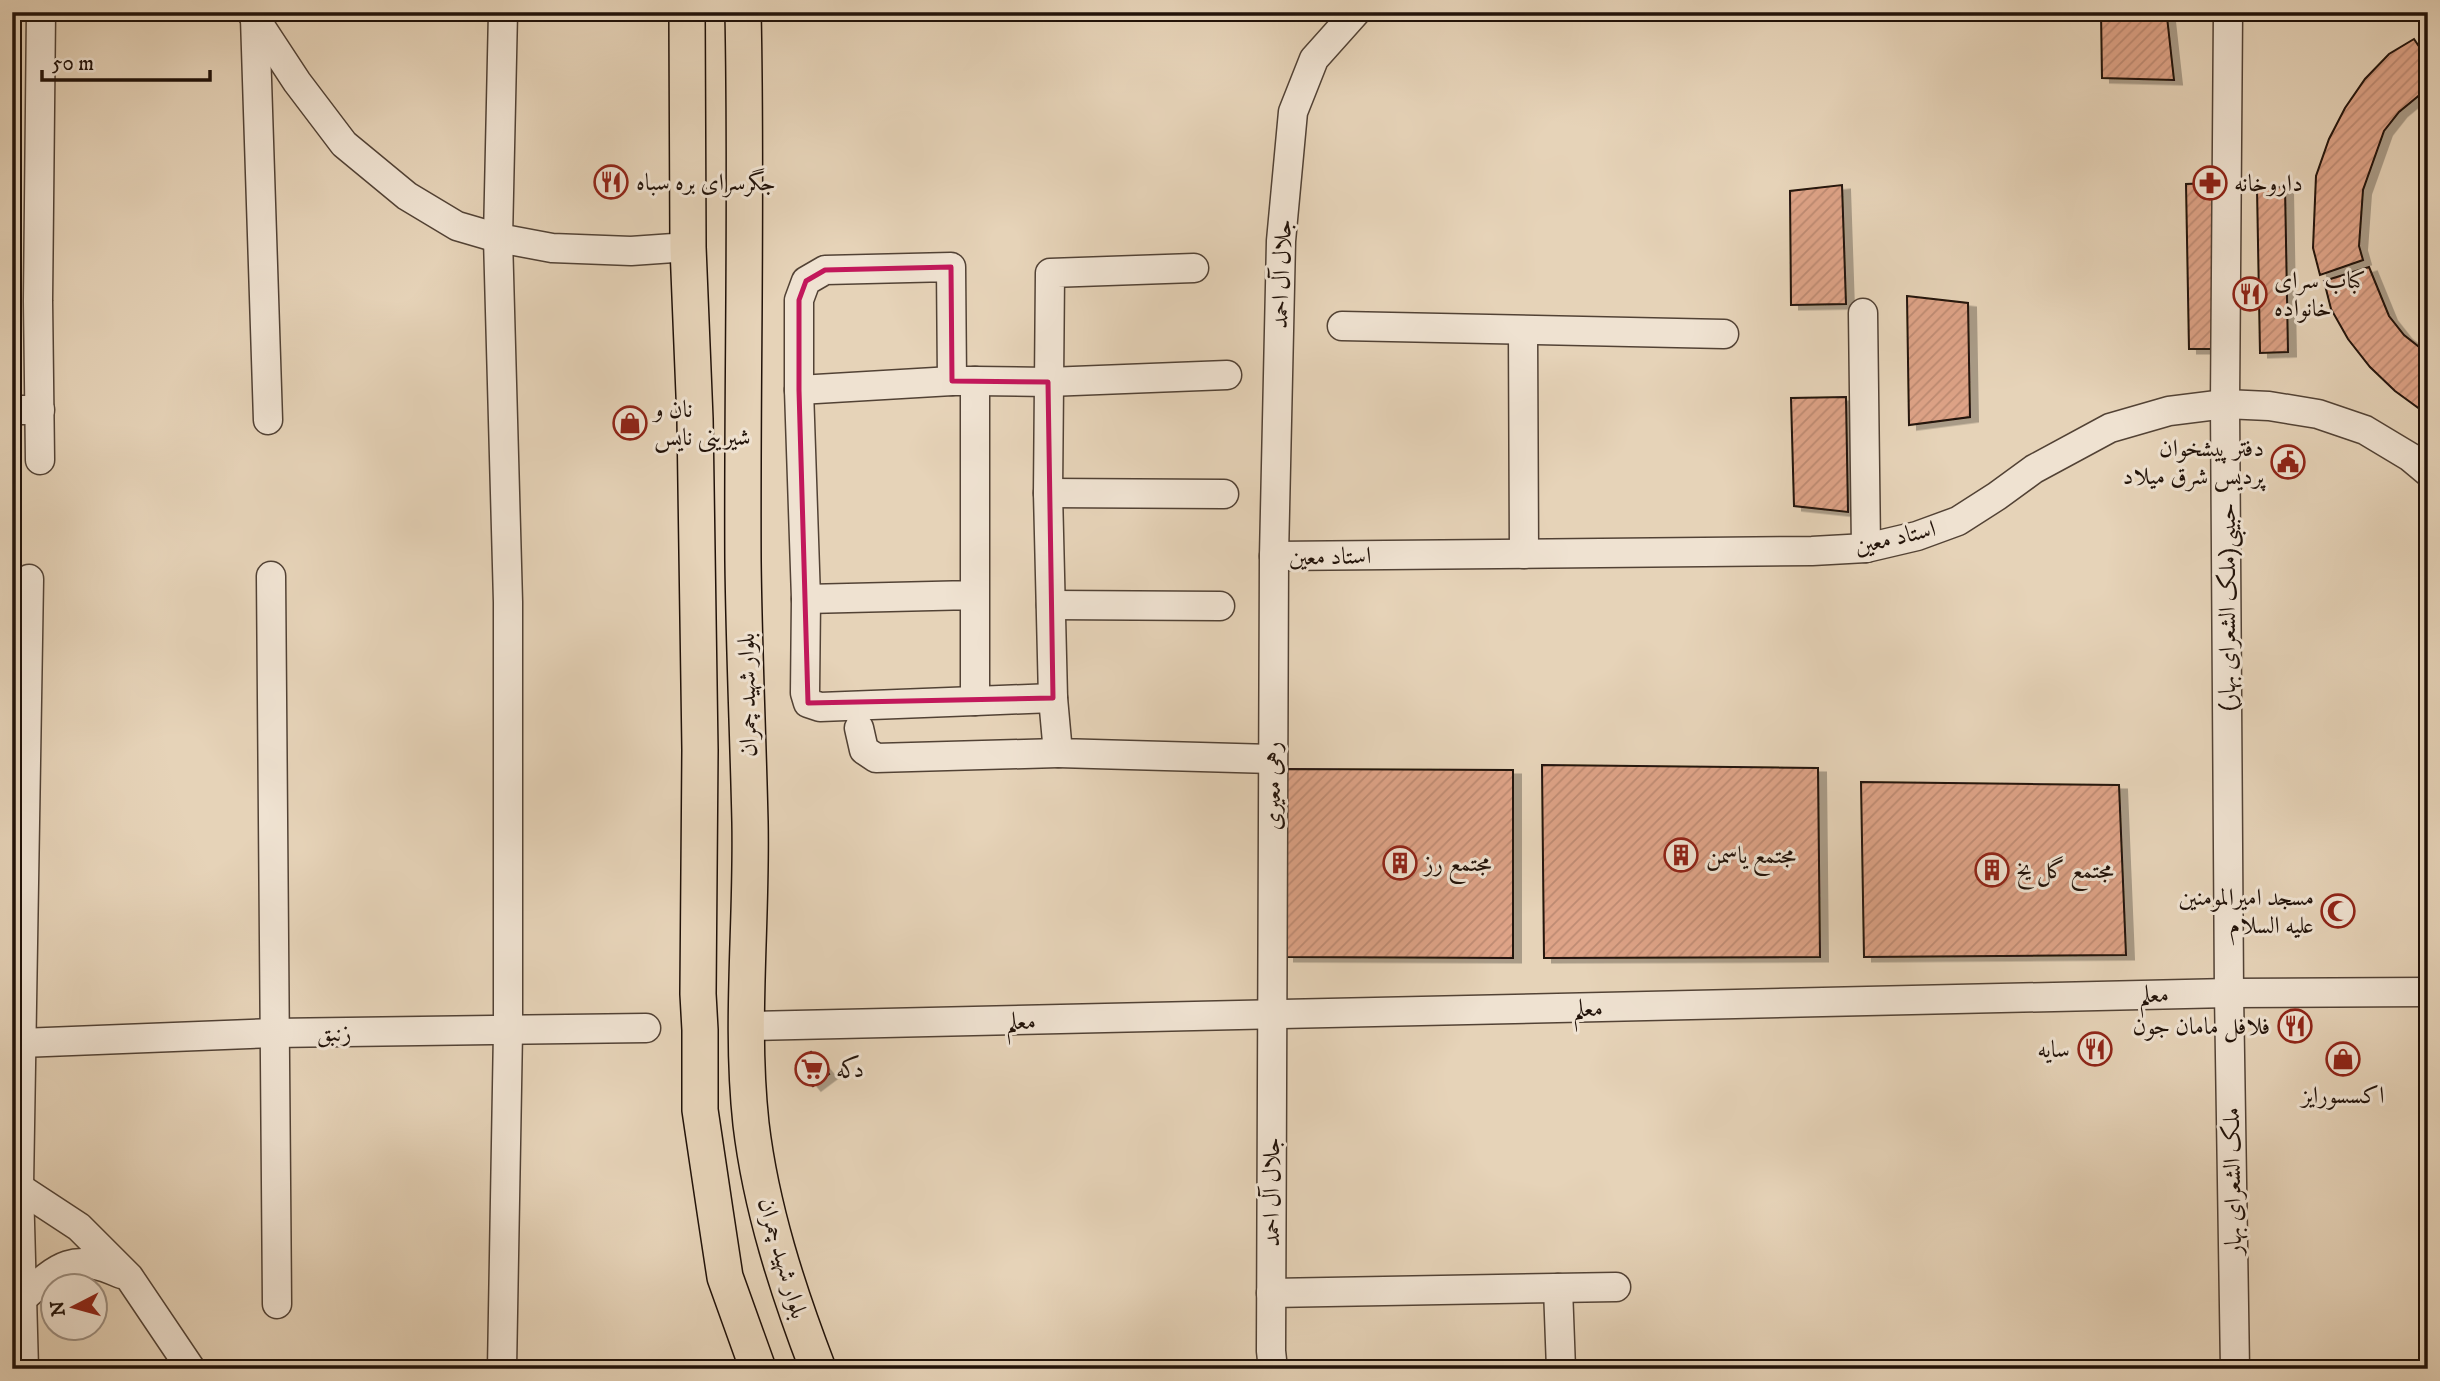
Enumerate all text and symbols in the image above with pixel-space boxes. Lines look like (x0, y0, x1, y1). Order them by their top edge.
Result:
scale bar (42, 38, 210, 82)
text: 50 m (52, 51, 94, 77)
restaurant icon: جگرسرای بره سباه (592, 163, 630, 201)
pharmacy icon: داروخانه (2191, 164, 2229, 202)
place label: جگرسرای بره سباه (636, 168, 776, 198)
place label: داروخانه (2234, 169, 2303, 199)
street label: جلال آل احمد (1265, 219, 1299, 329)
place label: کباب سرای خانواده (2274, 266, 2366, 324)
restaurant icon: کباب سرای خانواده (2231, 275, 2269, 313)
place label: نان و شیرینی نایس (651, 395, 751, 453)
shop icon: نان و شیرینی نایس (611, 404, 649, 442)
place label: دفتر پیشخوان پردیس شرق میلاد (2123, 434, 2267, 492)
public building icon: دفتر پیشخوان پردیس شرق میلاد (2269, 443, 2307, 481)
street label: حبیبی(ملک الشعرای بهار) (2213, 503, 2247, 711)
street label: استاد معین (1852, 514, 1939, 562)
street label: استاد معین (1289, 541, 1372, 573)
street label: بلوار شهید چمران (732, 632, 764, 758)
street label: رهی معیری (1258, 741, 1288, 831)
building icon: مجتمع یاسمن (1662, 836, 1700, 874)
place label: مجتمع یاسمن (1706, 841, 1797, 877)
building icon: مجتمع رز (1381, 844, 1419, 882)
place label: مجتمع رز (1422, 849, 1492, 885)
building icon: مجتمع گل یخ (1973, 851, 2011, 889)
place label: مجتمع گل یخ (2016, 855, 2114, 892)
place label: مسجد امیرالمومنین علیه السلام (2179, 883, 2314, 946)
mosque icon: مسجد امیرالمومنین علیه السلام (2319, 892, 2357, 930)
street label: معلم (2139, 980, 2169, 1018)
street label: معلم (1573, 994, 1603, 1032)
street label: معلم (1006, 1007, 1036, 1045)
restaurant icon: فلافل مامان جون (2276, 1007, 2314, 1045)
place label: فلافل مامان جون (2132, 1012, 2270, 1043)
street label: زنبق (316, 1019, 352, 1049)
restaurant icon: سایه (2076, 1030, 2114, 1068)
place label: سایه (2037, 1035, 2070, 1065)
shop icon: اکسسورایز (2324, 1040, 2362, 1078)
supermarket icon: دکه (793, 1050, 831, 1088)
place label: دکه (836, 1054, 864, 1085)
place label: اکسسورایز (2299, 1081, 2384, 1111)
street label: ملک الشعرای بهار (2217, 1107, 2249, 1257)
street label: جلال آل احمد (1257, 1137, 1287, 1247)
street label: بلوار شهید چمران (750, 1194, 814, 1322)
north arrow (38, 1272, 108, 1342)
text: N (46, 1299, 71, 1318)

